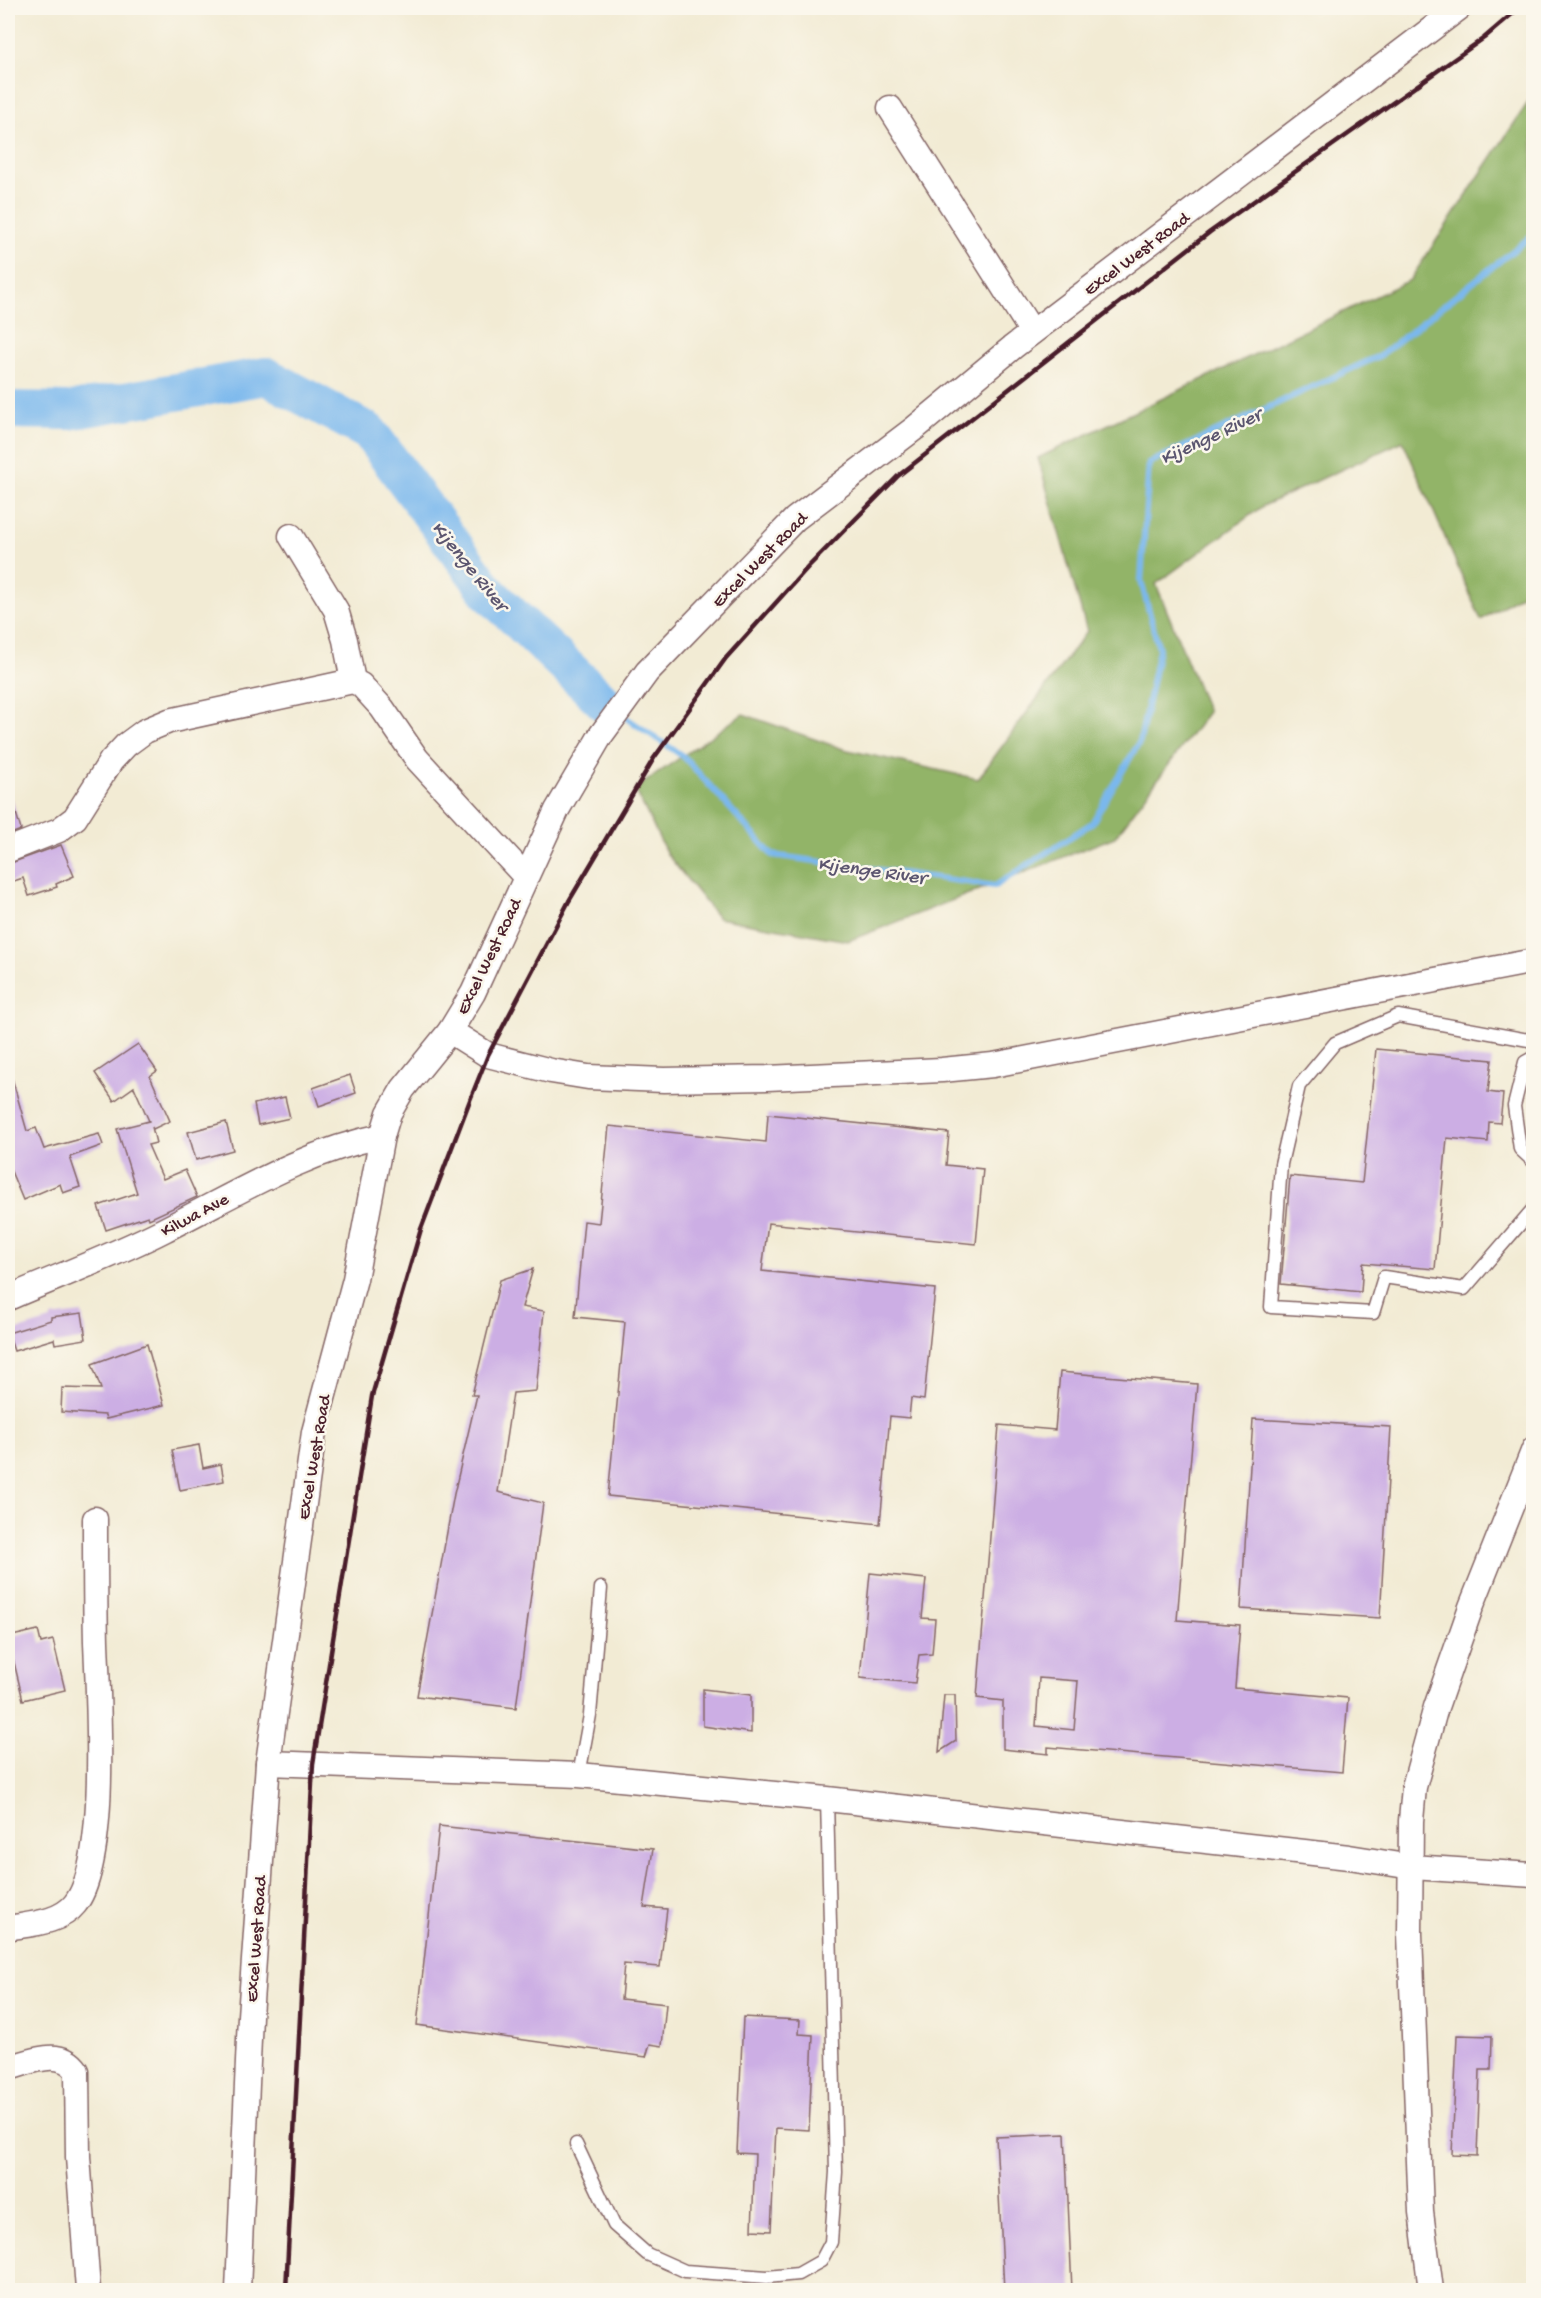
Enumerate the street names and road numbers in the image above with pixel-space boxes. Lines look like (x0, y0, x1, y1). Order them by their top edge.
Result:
street label: Excel West Road (1081, 208, 1195, 301)
street label: Excel West Road (709, 508, 814, 613)
street label: Excel West Road (453, 894, 528, 1019)
street label: Kilwa Ave (158, 1189, 233, 1243)
street label: Excel West Road (294, 1392, 337, 1522)
street label: Excel West Road (243, 1874, 272, 2003)

